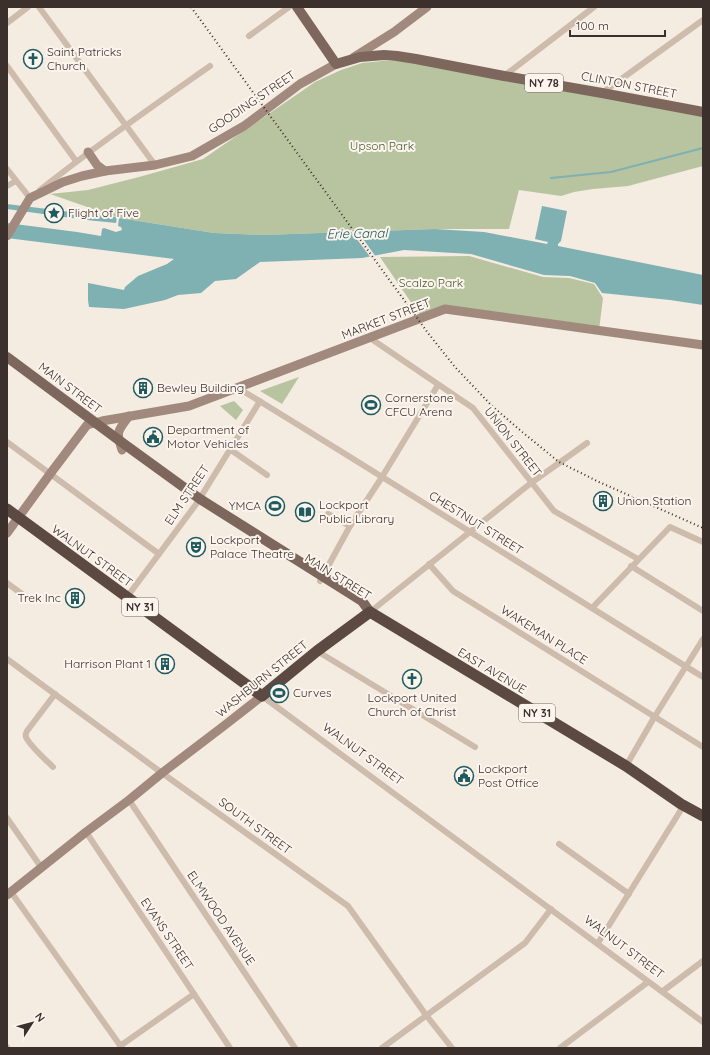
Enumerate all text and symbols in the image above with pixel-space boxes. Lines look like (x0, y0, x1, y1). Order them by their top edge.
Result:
scale bar (570, 12, 665, 38)
text: 100 m (576, 18, 609, 33)
place label: Saint Patricks Church (47, 44, 122, 73)
church icon: Saint Patricks Church (22, 48, 44, 70)
street label: GOODING STREET (205, 67, 298, 136)
street label: CLINTON STREET (580, 68, 678, 101)
road number: NY 78 (525, 74, 563, 92)
park label: Upson Park (350, 138, 414, 153)
place icon: Flight of Five (43, 202, 65, 224)
place label: Flight of Five (68, 205, 139, 220)
water label: Erie Canal (326, 224, 390, 242)
park label: Scalzo Park (399, 275, 463, 290)
street label: MARKET STREET (339, 295, 432, 342)
street label: MAIN STREET (36, 359, 105, 416)
building icon: Bewley Building (132, 377, 154, 399)
place label: Bewley Building (157, 380, 244, 395)
place label: Cornerstone CFCU Arena (385, 390, 454, 419)
sports icon: Cornerstone CFCU Arena (360, 394, 382, 416)
street label: UNION STREET (481, 404, 545, 480)
place label: Department of Motor Vehicles (167, 422, 250, 451)
public building icon: Department of Motor Vehicles (142, 426, 164, 448)
street label: ELM STREET (161, 462, 212, 528)
street label: CHESTNUT STREET (426, 488, 526, 558)
building icon: Union Station (592, 490, 614, 512)
place label: Union Station (617, 493, 691, 508)
sports icon: YMCA (264, 495, 286, 517)
place label: Lockport Public Library (319, 497, 394, 526)
place label: YMCA (229, 498, 261, 513)
library icon: Lockport Public Library (294, 501, 316, 523)
street label: WALNUT STREET (49, 521, 136, 590)
place label: Lockport Palace Theatre (210, 532, 294, 561)
theatre icon: Lockport Palace Theatre (185, 536, 207, 558)
street label: MAIN STREET (302, 550, 374, 603)
building icon: Trek Inc (64, 587, 86, 609)
place label: Trek Inc (17, 590, 61, 605)
road number: NY 31 (122, 598, 158, 616)
street label: WAKEMAN PLACE (498, 602, 591, 667)
street label: WASHBURN STREET (213, 637, 311, 720)
street label: EAST AVENUE (455, 644, 529, 697)
building icon: Harrison Plant 1 (154, 653, 176, 675)
place label: Harrison Plant 1 (64, 656, 151, 671)
church icon: Lockport United Church of Christ (401, 668, 423, 690)
sports icon: Curves (268, 682, 290, 704)
place label: Curves (293, 685, 332, 700)
place label: Lockport United Church of Christ (368, 690, 456, 719)
road number: NY 31 (519, 704, 555, 722)
street label: WALNUT STREET (320, 719, 407, 788)
place label: Lockport Post Office (478, 761, 539, 790)
public building icon: Lockport Post Office (453, 765, 475, 787)
street label: SOUTH STREET (216, 794, 295, 857)
street label: ELMWOOD AVENUE (184, 868, 259, 968)
street label: EVANS STREET (138, 895, 197, 973)
street label: WALNUT STREET (581, 912, 667, 982)
north arrow (12, 1003, 52, 1043)
text: N (32, 1010, 48, 1025)

